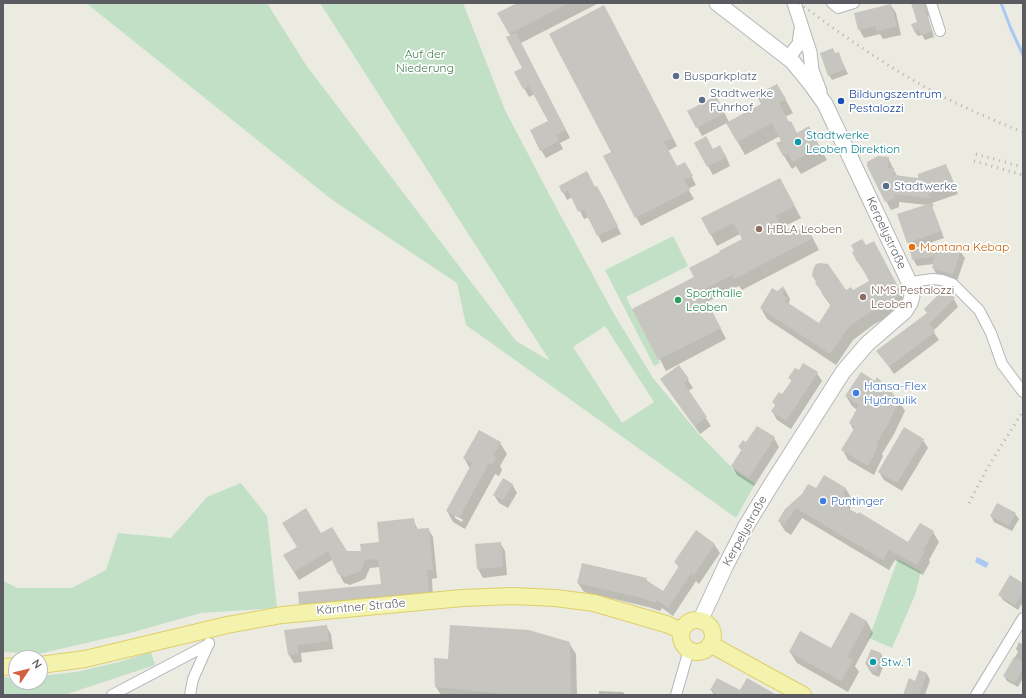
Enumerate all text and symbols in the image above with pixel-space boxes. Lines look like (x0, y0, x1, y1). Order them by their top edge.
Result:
park label: Auf der Niederung (396, 47, 454, 75)
place label: Busparkplatz (684, 69, 757, 83)
marker: Busparkplatz (671, 71, 681, 81)
place label: Stadtwerke Fuhrhof (710, 86, 773, 114)
place label: Bildungszentrum Pestalozzi (849, 87, 942, 115)
marker: Stadtwerke Fuhrhof (697, 95, 707, 105)
marker: Bildungszentrum Pestalozzi (836, 96, 846, 106)
place label: Stadtwerke Leoben Direktion (806, 128, 900, 156)
marker: Stadtwerke Leoben Direktion (793, 137, 803, 147)
place label: Stadtwerke (894, 179, 957, 193)
marker: Stadtwerke (881, 181, 891, 191)
street label: Kerpelystraße (863, 195, 909, 271)
place label: HBLA Leoben (767, 222, 842, 236)
marker: HBLA Leoben (754, 224, 764, 234)
place label: Montana Kebap (920, 240, 1009, 254)
marker: Montana Kebap (907, 242, 917, 252)
place label: NMS Pestalozzi Leoben (871, 283, 954, 311)
place label: Sporthalle Leoben (686, 286, 742, 314)
marker: NMS Pestalozzi Leoben (858, 292, 868, 302)
marker: Sporthalle Leoben (673, 295, 683, 305)
place label: Hansa-Flex Hydraulik (864, 379, 926, 407)
marker: Hansa-Flex Hydraulik (851, 388, 861, 398)
street label: Kerpelystraße (720, 493, 770, 569)
place label: Puntinger (831, 494, 884, 508)
marker: Puntinger (818, 496, 828, 506)
street label: Kärntner Straße (316, 596, 406, 618)
north arrow (8, 650, 48, 690)
place label: Stw. 1 (881, 655, 911, 669)
text: N (29, 656, 45, 671)
marker: Stw. 1 (868, 657, 878, 667)

